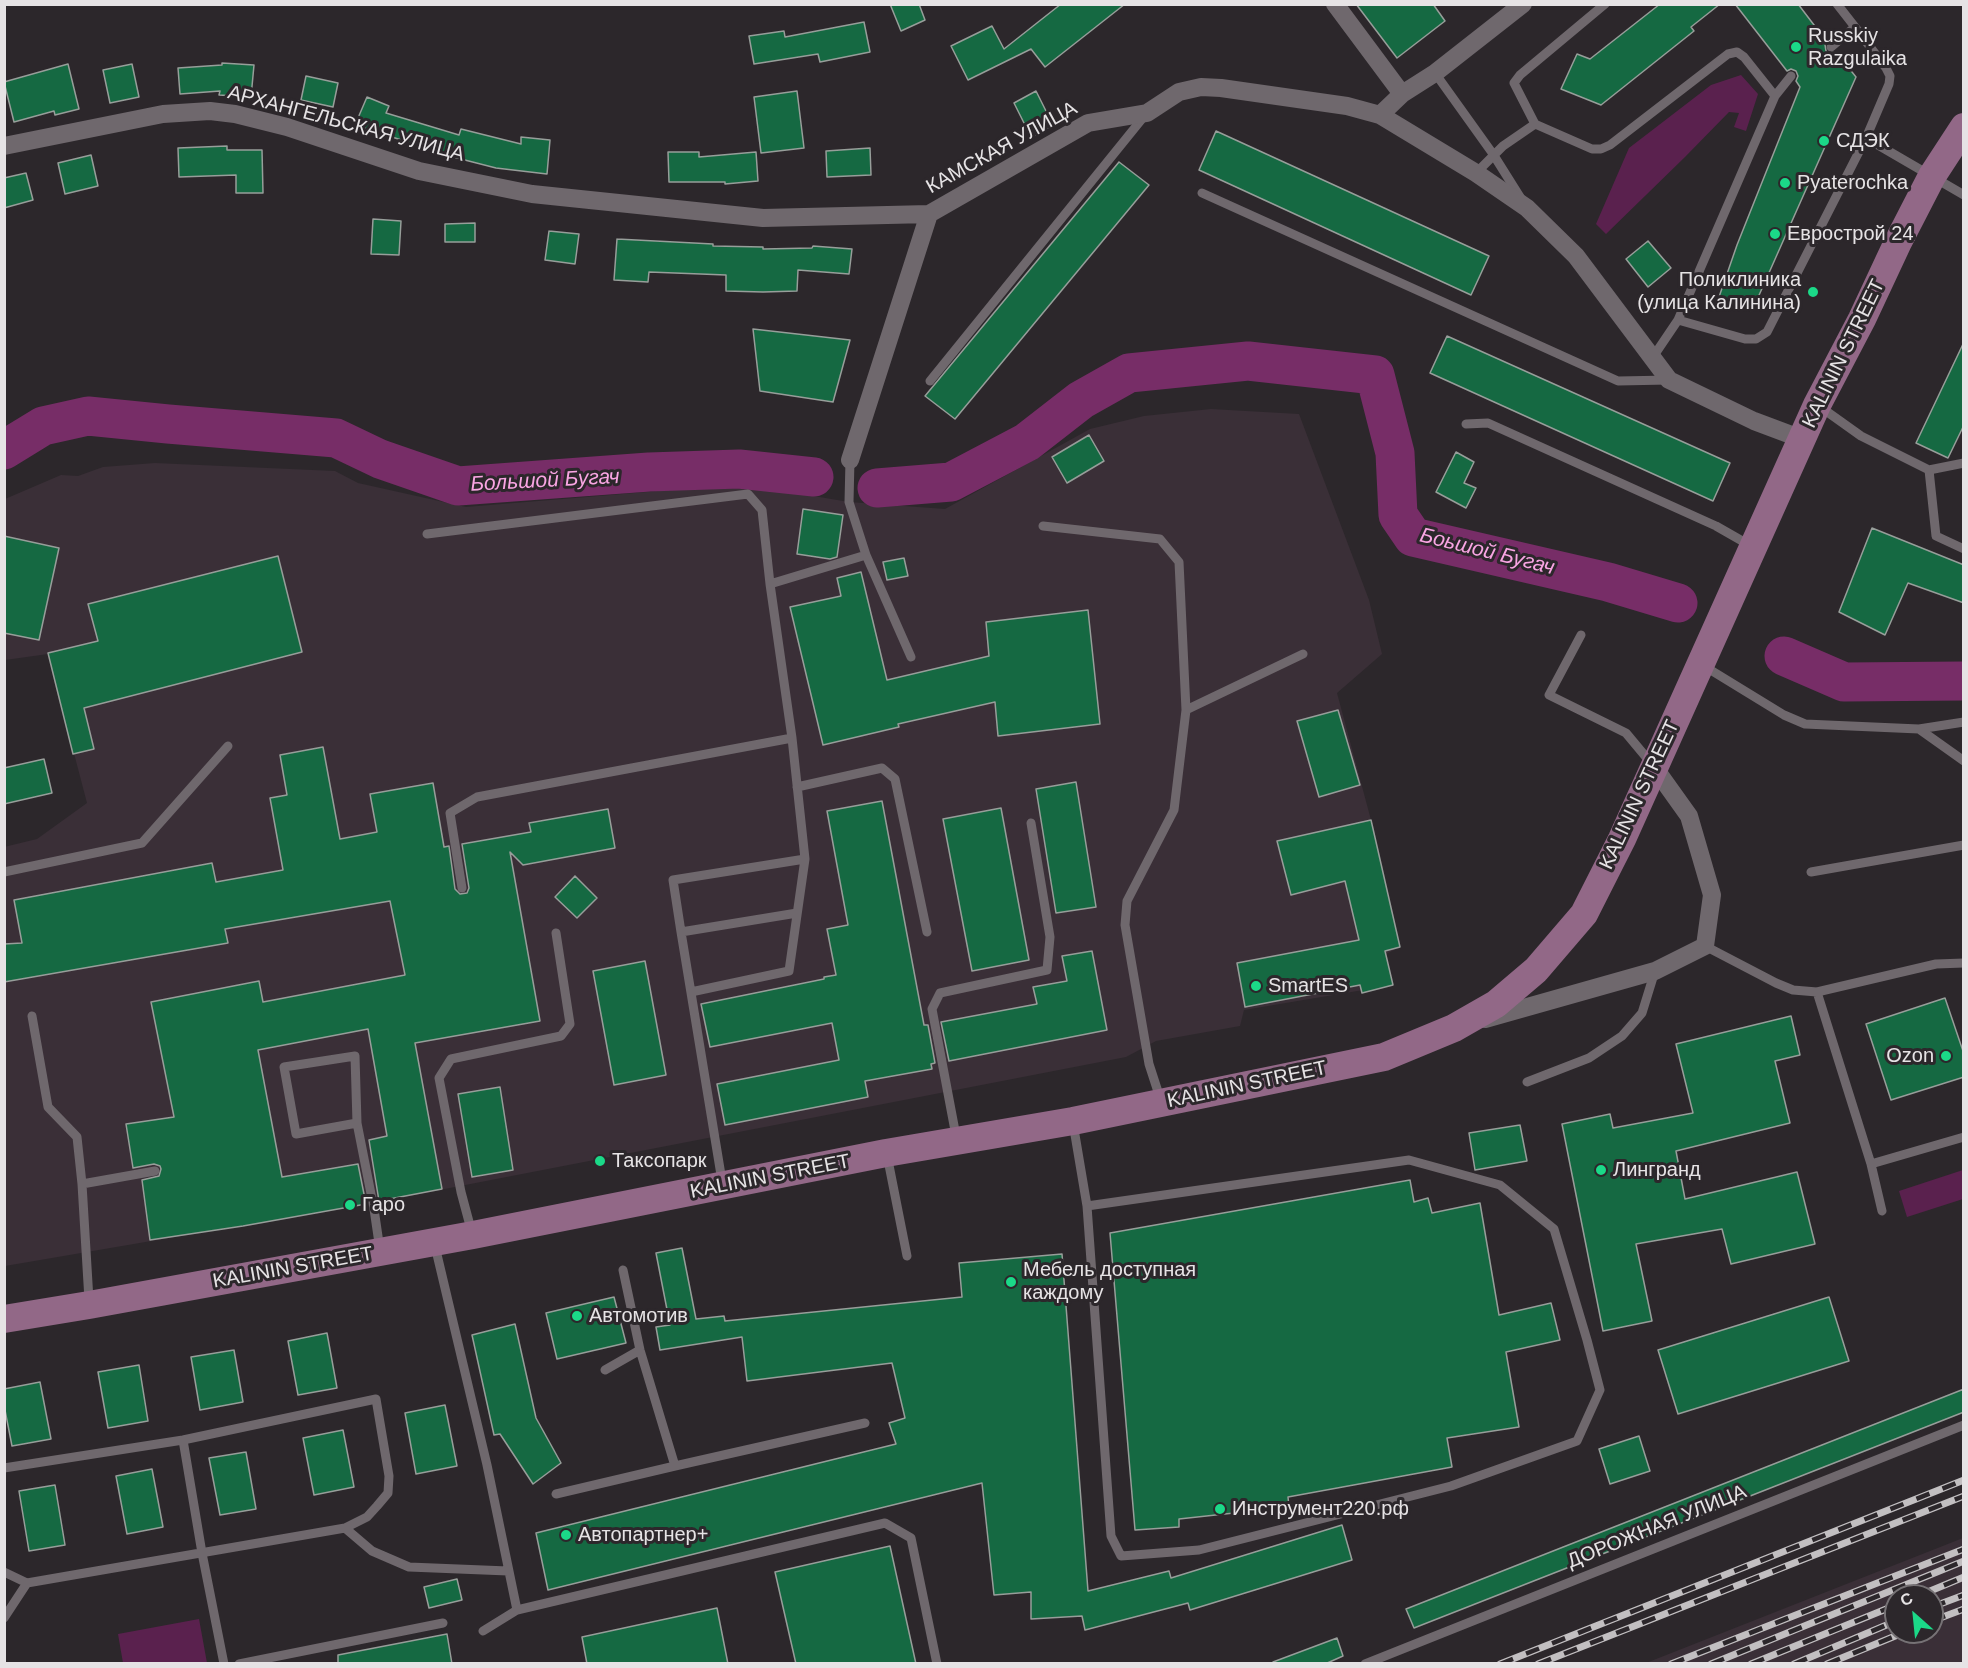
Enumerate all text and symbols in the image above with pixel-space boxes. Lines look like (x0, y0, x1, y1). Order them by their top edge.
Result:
place label: Russkiy Razgulaika (1808, 24, 1907, 71)
marker: Russkiy Razgulaika (1789, 40, 1803, 54)
street label: АРХАНГЕЛЬСКАЯ УЛИЦА (225, 81, 467, 167)
street label: КАМСКАЯ УЛИЦА (922, 97, 1082, 199)
place label: СДЭК (1836, 129, 1890, 153)
marker: СДЭК (1817, 134, 1831, 148)
place label: Pyaterochka (1797, 171, 1908, 195)
marker: Pyaterochka (1778, 176, 1792, 190)
place label: Еврострой 24 (1787, 222, 1914, 246)
marker: Еврострой 24 (1768, 227, 1782, 241)
place label: Поликлиника (улица Калинина) (1637, 268, 1801, 315)
street label: KALININ STREET (1798, 276, 1890, 432)
marker: Поликлиника (улица Калинина) (1806, 285, 1820, 299)
water label: Большой Бугач (470, 465, 620, 497)
water label: Боьшой Бугач (1417, 523, 1557, 581)
street label: KALININ STREET (1595, 716, 1685, 874)
place label: SmartES (1268, 974, 1348, 998)
marker: SmartES (1249, 979, 1263, 993)
place label: Ozon (1886, 1044, 1934, 1068)
marker: Ozon (1939, 1049, 1953, 1063)
street label: KALININ STREET (1165, 1056, 1329, 1114)
place label: Таксопарк (612, 1149, 707, 1173)
street label: KALININ STREET (688, 1150, 852, 1204)
marker: Таксопарк (593, 1154, 607, 1168)
place label: Лингранд (1613, 1158, 1701, 1182)
marker: Лингранд (1594, 1163, 1608, 1177)
place label: Гаро (362, 1193, 405, 1217)
marker: Гаро (343, 1198, 357, 1212)
street label: KALININ STREET (211, 1242, 375, 1294)
place label: Мебель доступная каждому (1023, 1258, 1196, 1305)
marker: Мебель доступная каждому (1004, 1275, 1018, 1289)
place label: Автомотив (589, 1304, 688, 1328)
marker: Автомотив (570, 1309, 584, 1323)
street label: ДОРОЖНАЯ УЛИЦА (1564, 1480, 1750, 1574)
place label: Инструмент220.рф (1232, 1497, 1409, 1521)
marker: Инструмент220.рф (1213, 1502, 1227, 1516)
place label: Автопартнер+ (578, 1523, 708, 1547)
marker: Автопартнер+ (559, 1528, 573, 1542)
north arrow (1884, 1584, 1944, 1644)
text: С (1897, 1589, 1916, 1609)

